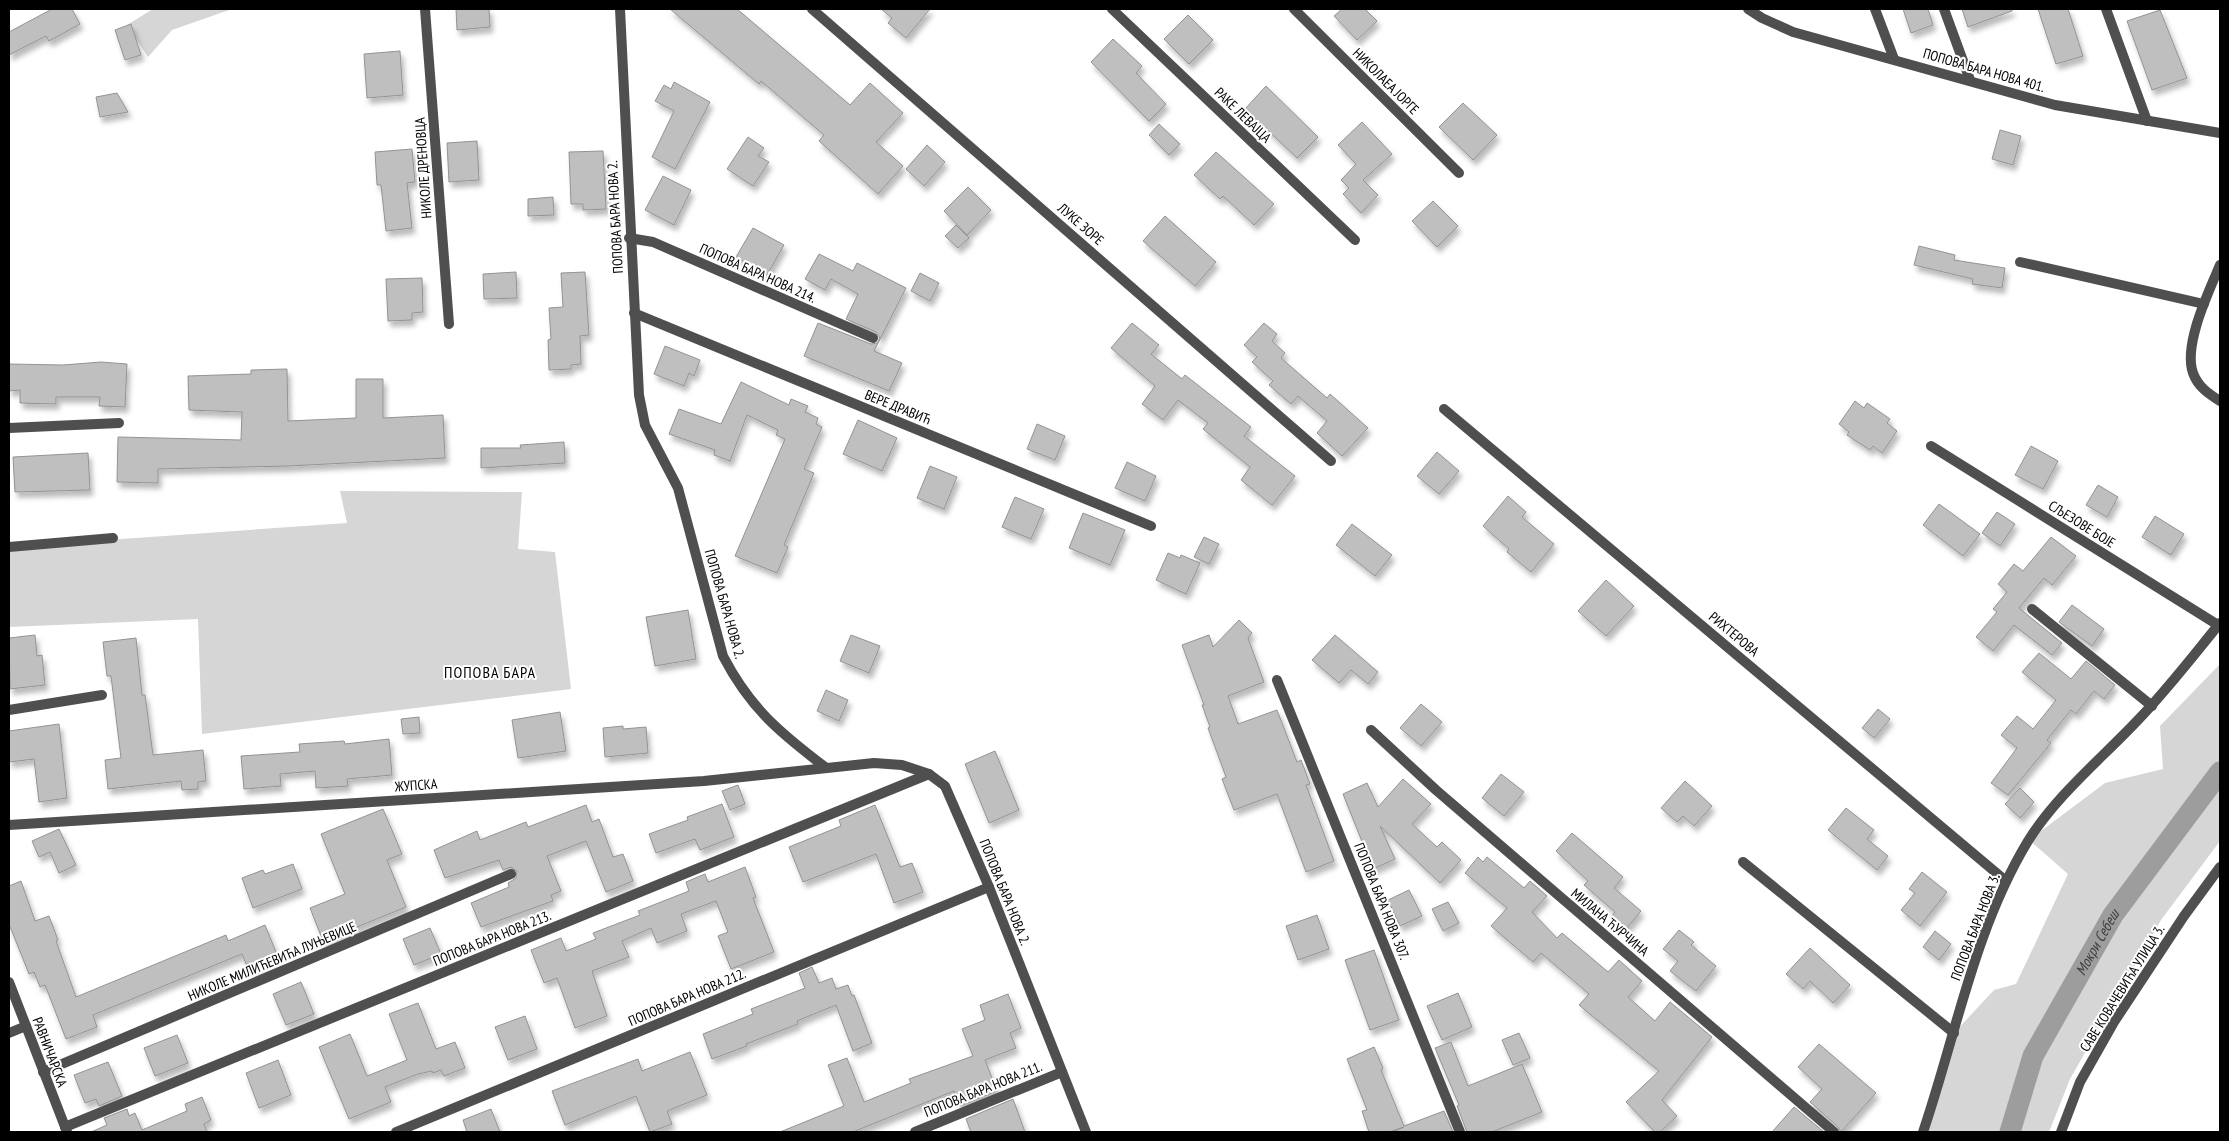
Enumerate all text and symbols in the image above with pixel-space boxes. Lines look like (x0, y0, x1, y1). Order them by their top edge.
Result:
street label: НИКОЛАЕА ЈОРГЕ (1349, 44, 1423, 118)
street label: ПОПОВА БАРА НОВА 401. (1921, 44, 2047, 96)
street label: РАКЕ ЛЕВАЈЦА (1211, 84, 1275, 147)
street label: НИКОЛЕ ДРЕНОВЦА (410, 116, 436, 219)
street label: ПОПОВА БАРА НОВА 2. (603, 160, 627, 274)
street label: ЛУКЕ ЗОРЕ (1053, 198, 1108, 249)
street label: ПОПОВА БАРА НОВА 214. (697, 239, 819, 307)
street label: ВЕРЕ ДРАВИЋ (862, 386, 934, 428)
street label: СЉЕЗОВЕ БОЈЕ (2045, 496, 2119, 552)
street label: ПОПОВА БАРА НОВА 2. (701, 547, 749, 661)
street label: РИХТЕРОВА (1705, 608, 1763, 660)
district label: ПОПОВА БАРА (444, 662, 536, 682)
street label: ЖУПСКА (393, 775, 438, 796)
street label: ПОПОВА БАРА НОВА 2. (975, 836, 1035, 948)
street label: ПОПОВА БАРА НОВА 307. (1350, 840, 1414, 962)
street label: ПОПОВА БАРА НОВА 3. (1946, 871, 2004, 983)
street label: МИЛАНА ЋУРЧИНА (1567, 884, 1653, 960)
water label: Мокри Себеш (2071, 904, 2124, 978)
street label: ПОПОВА БАРА НОВА 213. (430, 906, 554, 970)
street label: НИКОЛЕ МИЛИЋЕВИЋА ЛУЊЕВИЦЕ (185, 917, 359, 1005)
street label: САВЕ КОВАЧЕВИЋА УЛИЦА 3. (2076, 921, 2168, 1055)
street label: ПОПОВА БАРА НОВА 212. (626, 964, 748, 1030)
street label: РАВНИЧАРСКА (28, 1015, 72, 1090)
street label: ПОПОВА БАРА НОВА 211. (921, 1057, 1045, 1121)

